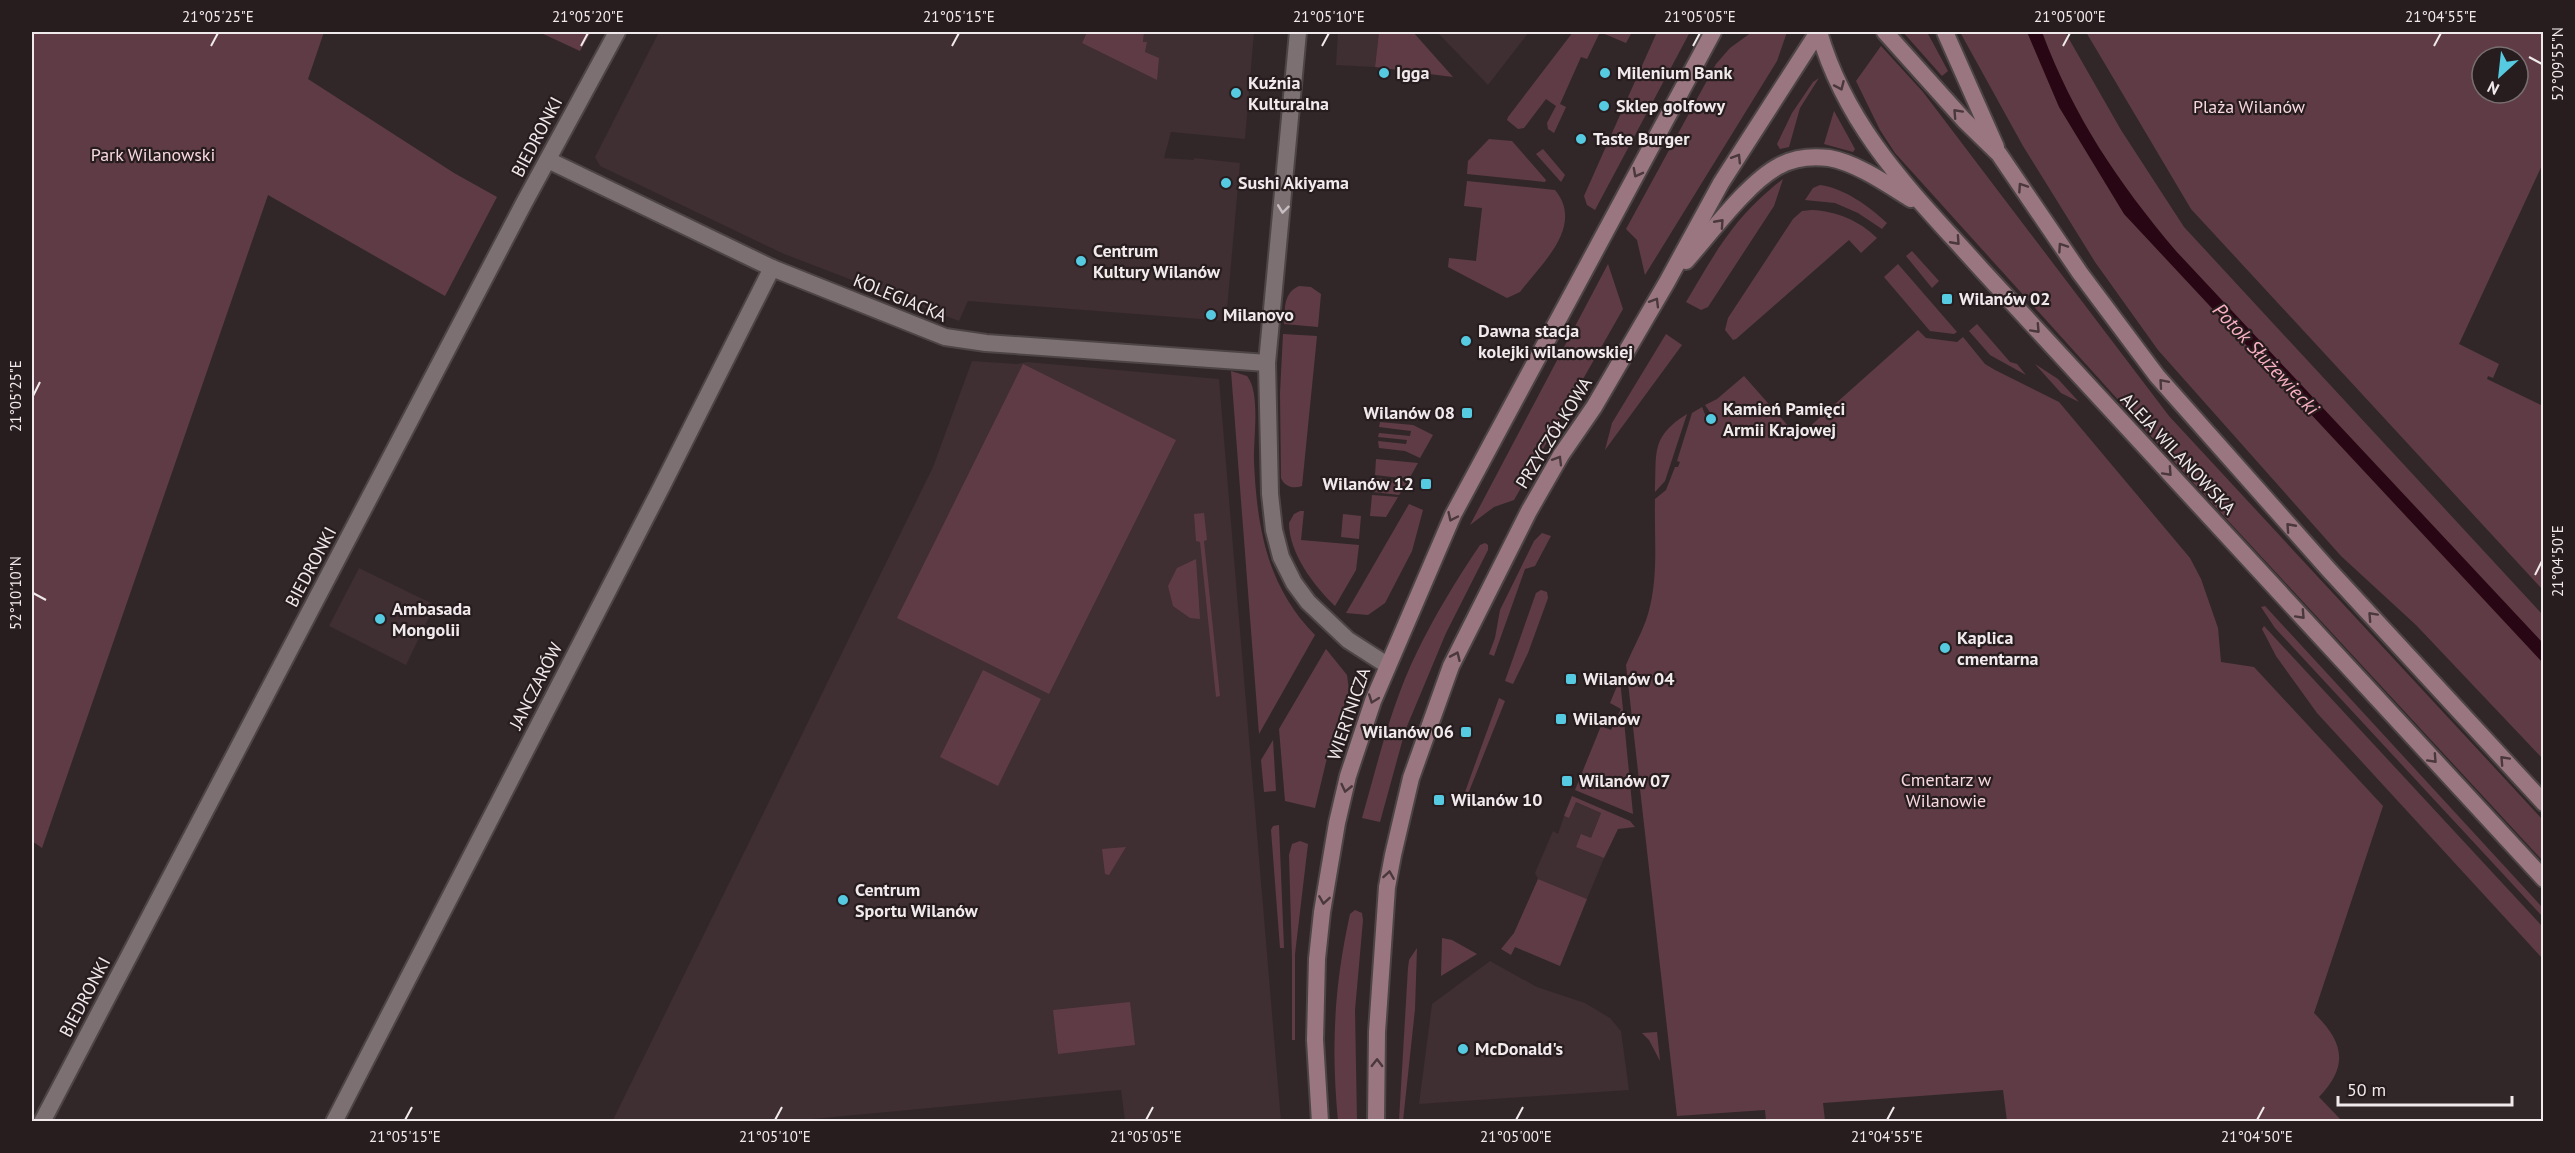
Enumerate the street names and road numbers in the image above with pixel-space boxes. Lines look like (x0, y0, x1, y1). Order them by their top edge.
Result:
street label: BIEDRONKI (506, 93, 567, 181)
street label: KOLEGIACKA (850, 268, 951, 327)
street label: PRZYCZÓŁKOWA (1510, 372, 1597, 493)
street label: ALEJA WILANOWSKA (2116, 388, 2241, 520)
street label: BIEDRONKI (280, 523, 341, 611)
street label: JANCZARÓW (503, 638, 567, 734)
street label: WIERTNICZA (1322, 664, 1375, 763)
street label: BIEDRONKI (54, 953, 115, 1041)

